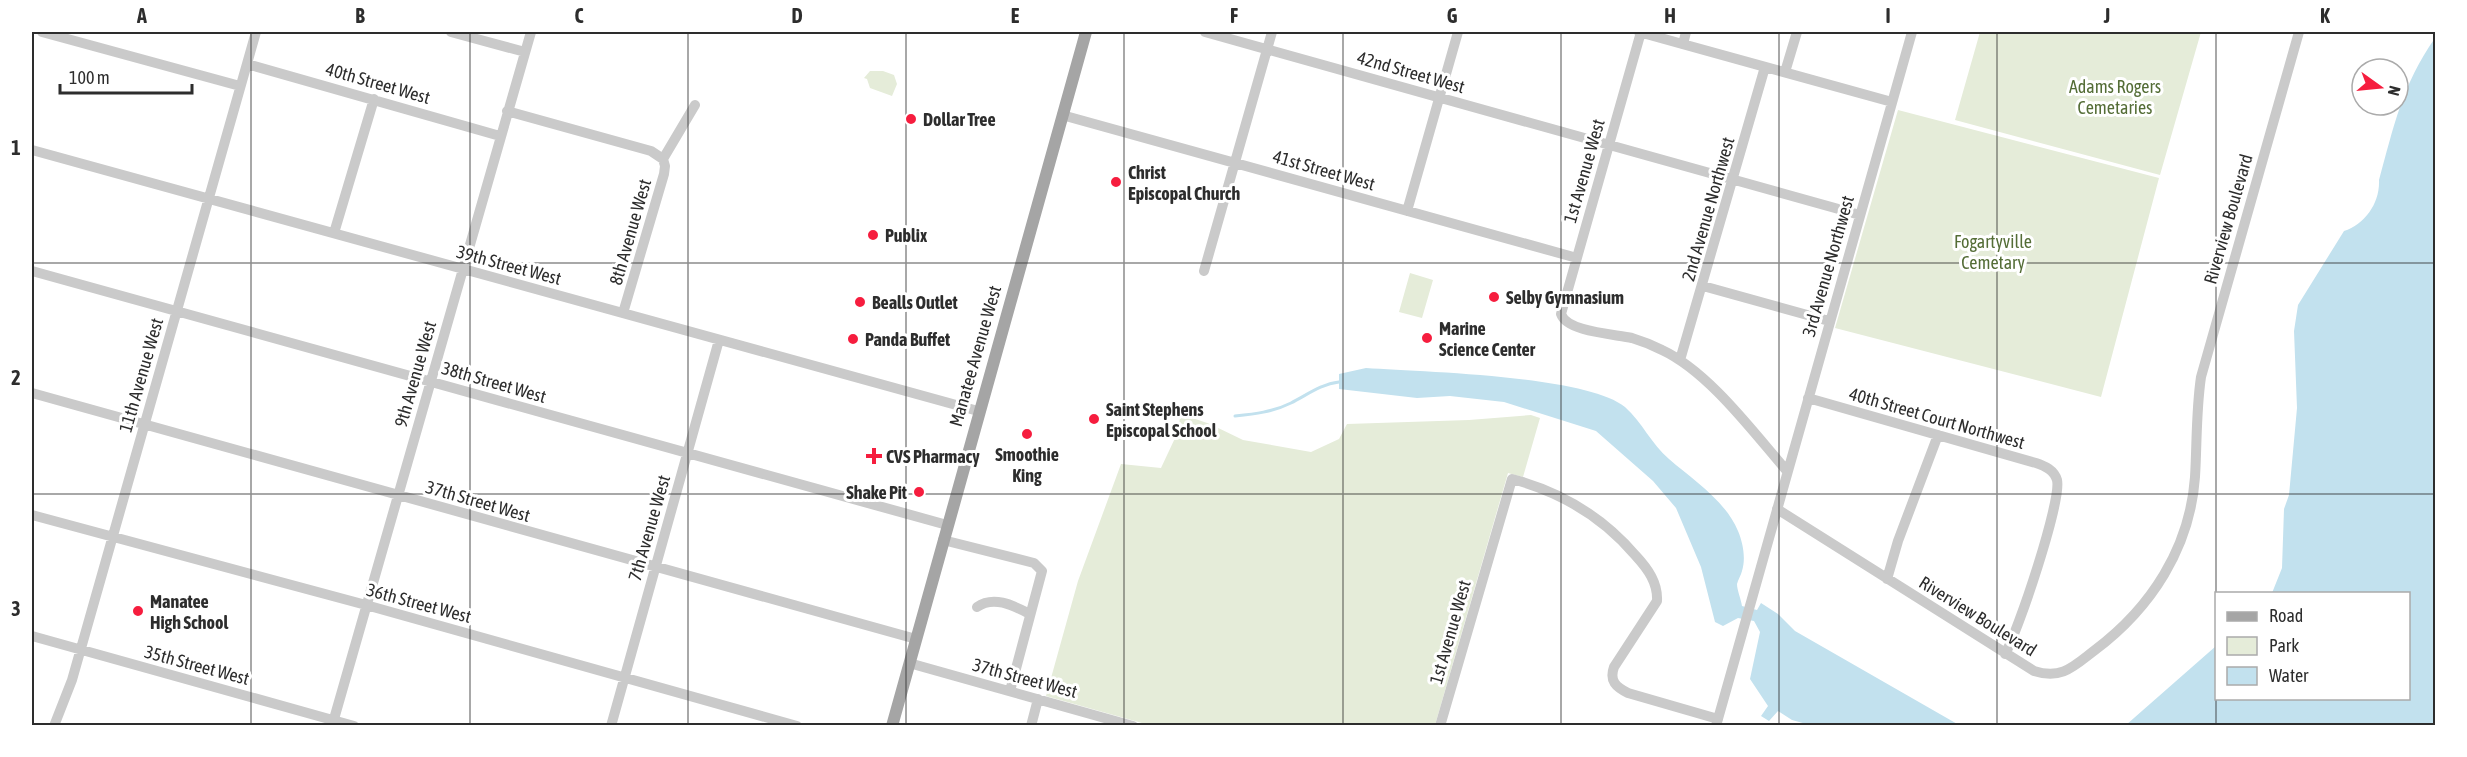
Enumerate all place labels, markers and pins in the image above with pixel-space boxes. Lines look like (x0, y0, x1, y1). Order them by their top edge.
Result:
place label: Dollar Tree (923, 109, 996, 130)
marker: Dollar Tree (904, 112, 918, 126)
place label: Christ Episcopal Church (1128, 162, 1240, 204)
marker: Christ Episcopal Church (1109, 175, 1123, 189)
place label: Publix (885, 225, 928, 246)
marker: Publix (866, 228, 880, 242)
place label: Selby Gymnasium (1506, 287, 1624, 308)
marker: Selby Gymnasium (1487, 290, 1501, 304)
place label: Bealls Outlet (872, 292, 959, 313)
marker: Bealls Outlet (853, 295, 867, 309)
place label: Marine Science Center (1439, 318, 1536, 360)
place label: Panda Buffet (865, 329, 951, 350)
marker: Marine Science Center (1420, 331, 1434, 345)
marker: Panda Buffet (846, 332, 860, 346)
place label: Saint Stephens Episcopal School (1106, 399, 1217, 441)
marker: Saint Stephens Episcopal School (1087, 412, 1101, 426)
marker: Smoothie King (1020, 427, 1034, 441)
place label: Smoothie King (995, 444, 1059, 486)
place label: CVS Pharmacy (886, 446, 980, 467)
marker: CVS Pharmacy (867, 449, 881, 463)
place label: Shake Pit (846, 482, 908, 503)
marker: Shake Pit (912, 485, 926, 499)
place label: Manatee High School (150, 591, 228, 633)
marker: Manatee High School (131, 604, 145, 618)

